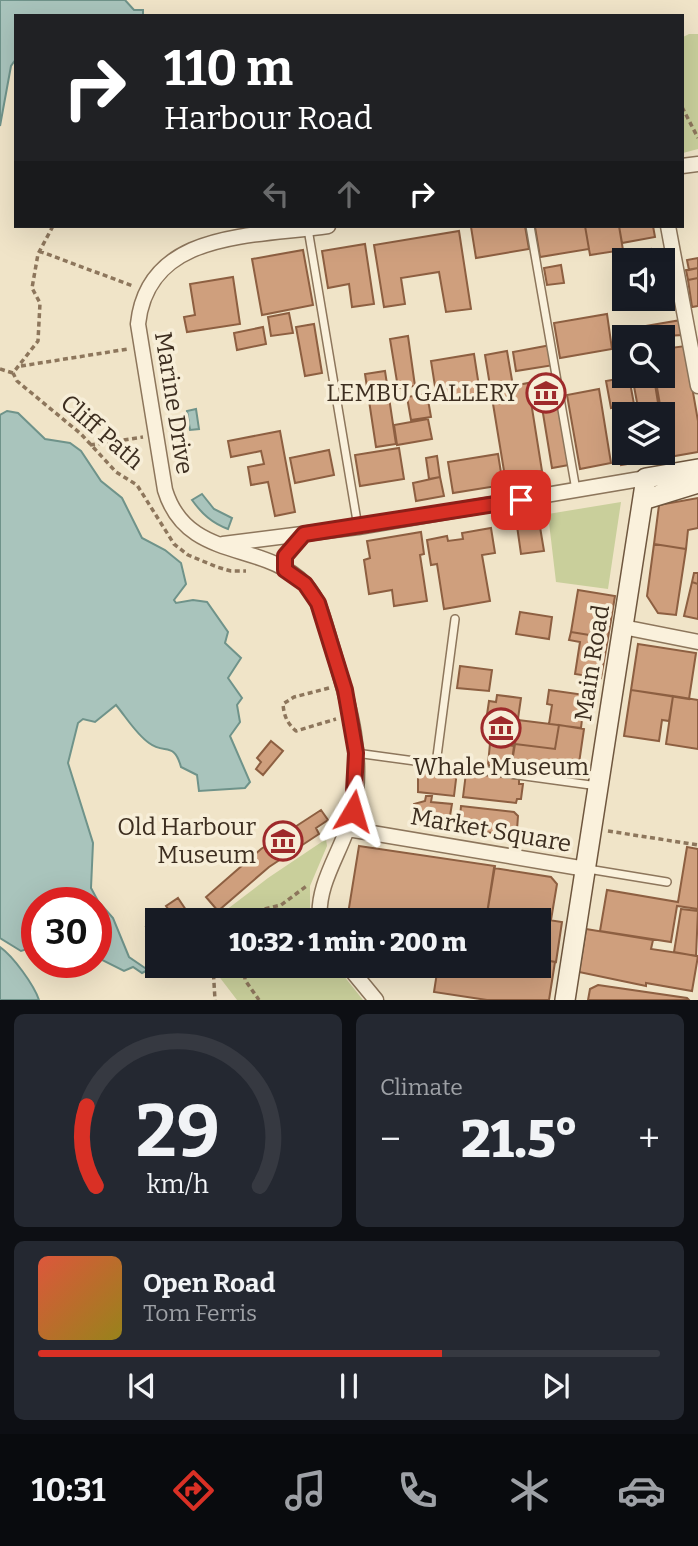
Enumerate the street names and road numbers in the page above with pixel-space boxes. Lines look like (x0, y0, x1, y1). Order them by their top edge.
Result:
street label: Marine Drive (149, 330, 199, 476)
street label: Cliff Path (55, 389, 149, 475)
street label: Main Road (569, 603, 615, 723)
street label: Market Square (408, 802, 574, 858)

